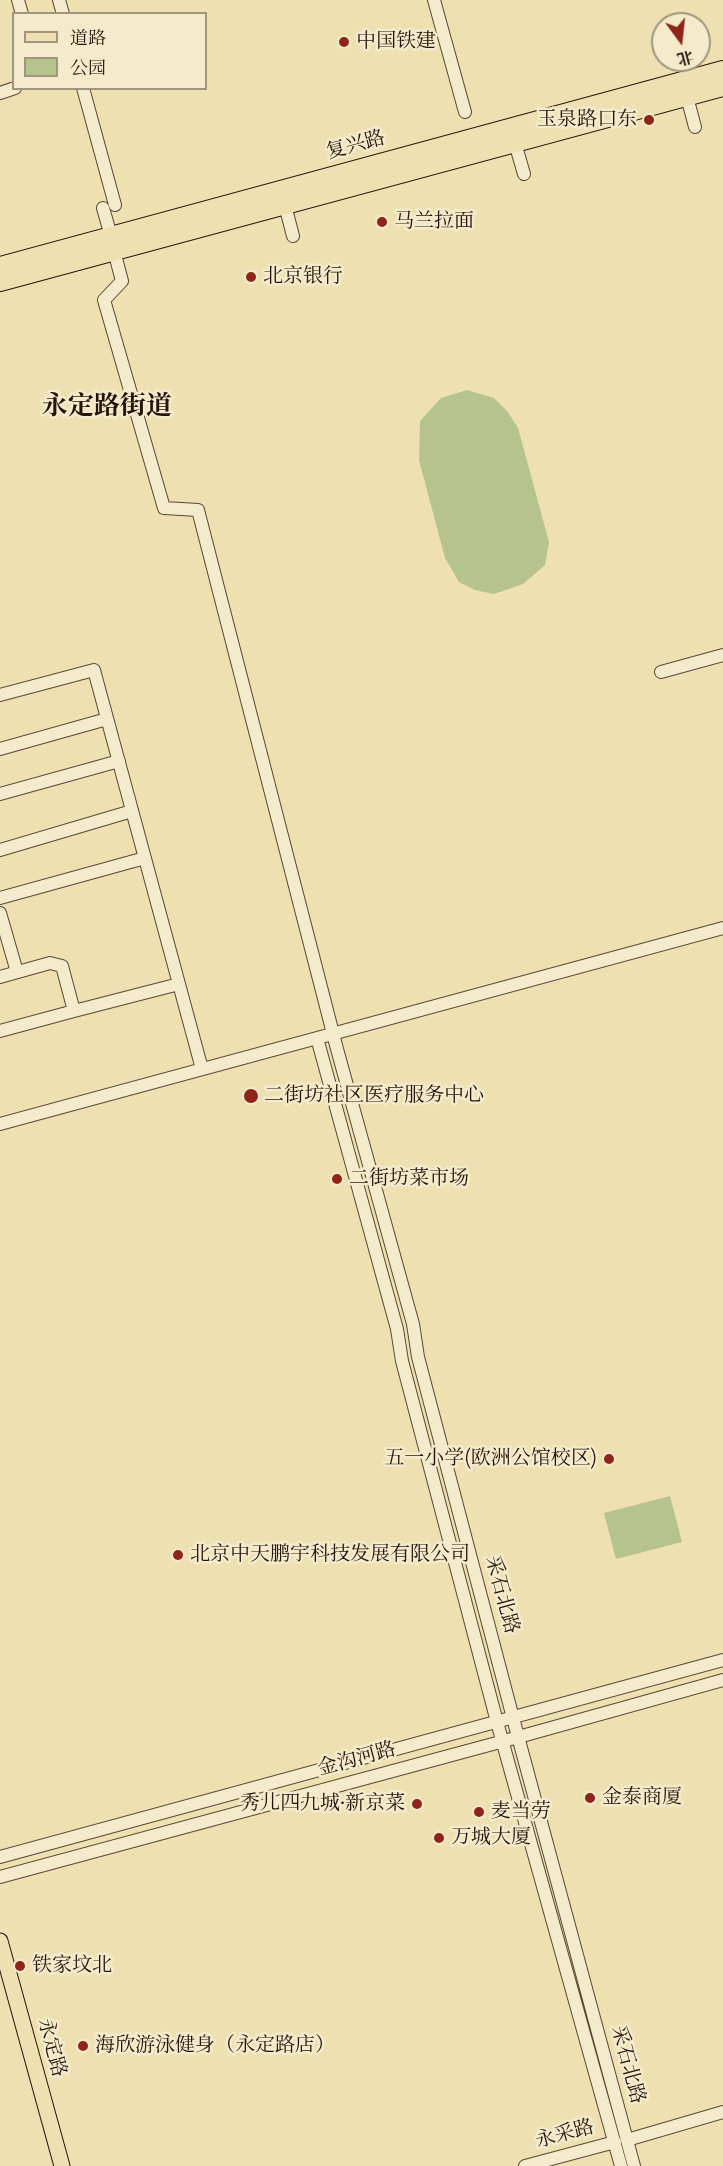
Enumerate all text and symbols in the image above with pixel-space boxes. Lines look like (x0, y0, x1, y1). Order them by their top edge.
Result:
legend (12, 12, 207, 90)
north arrow (651, 12, 711, 72)
text: 道路 (70, 26, 106, 51)
place label: 中国铁建 (356, 30, 436, 54)
marker: 中国铁建 (337, 35, 351, 49)
text: 北 (675, 45, 696, 70)
text: 公园 (70, 56, 106, 81)
place label: 玉泉路口东 (537, 108, 637, 132)
marker: 玉泉路口东 (642, 113, 656, 127)
street label: 复兴路 (324, 127, 388, 165)
place label: 马兰拉面 (394, 210, 474, 234)
marker: 马兰拉面 (375, 215, 389, 229)
place label: 北京银行 (263, 265, 343, 289)
marker: 北京银行 (244, 270, 258, 284)
district label: 永定路街道 (42, 392, 172, 424)
place label: 二街坊社区医疗服务中心 (264, 1084, 484, 1108)
marker: 二街坊社区医疗服务中心 (242, 1087, 260, 1105)
place label: 二街坊菜市场 (349, 1167, 469, 1191)
marker: 二街坊菜市场 (330, 1172, 344, 1186)
place label: 五一小学(欧洲公馆校区) (384, 1447, 597, 1471)
marker: 五一小学(欧洲公馆校区) (602, 1452, 616, 1466)
place label: 北京中天鹏宇科技发展有限公司 (190, 1543, 470, 1567)
marker: 北京中天鹏宇科技发展有限公司 (171, 1548, 185, 1562)
street label: 采石北路 (479, 1553, 523, 1637)
street label: 金沟河路 (315, 1738, 399, 1782)
place label: 金泰商厦 (602, 1786, 682, 1810)
marker: 金泰商厦 (583, 1791, 597, 1805)
place label: 秀儿四九城·新京菜 (240, 1792, 405, 1816)
marker: 秀儿四九城·新京菜 (410, 1797, 424, 1811)
place label: 麦当劳 (491, 1800, 551, 1824)
marker: 麦当劳 (472, 1805, 486, 1819)
place label: 万城大厦 (451, 1826, 531, 1850)
marker: 万城大厦 (432, 1831, 446, 1845)
place label: 铁家坟北 (32, 1954, 112, 1978)
marker: 铁家坟北 (13, 1959, 27, 1973)
street label: 永定路 (32, 2016, 70, 2080)
street label: 采石北路 (605, 2023, 649, 2107)
place label: 海欣游泳健身（永定路店） (95, 2034, 335, 2058)
marker: 海欣游泳健身（永定路店） (76, 2039, 90, 2053)
street label: 永采路 (533, 2116, 597, 2154)

